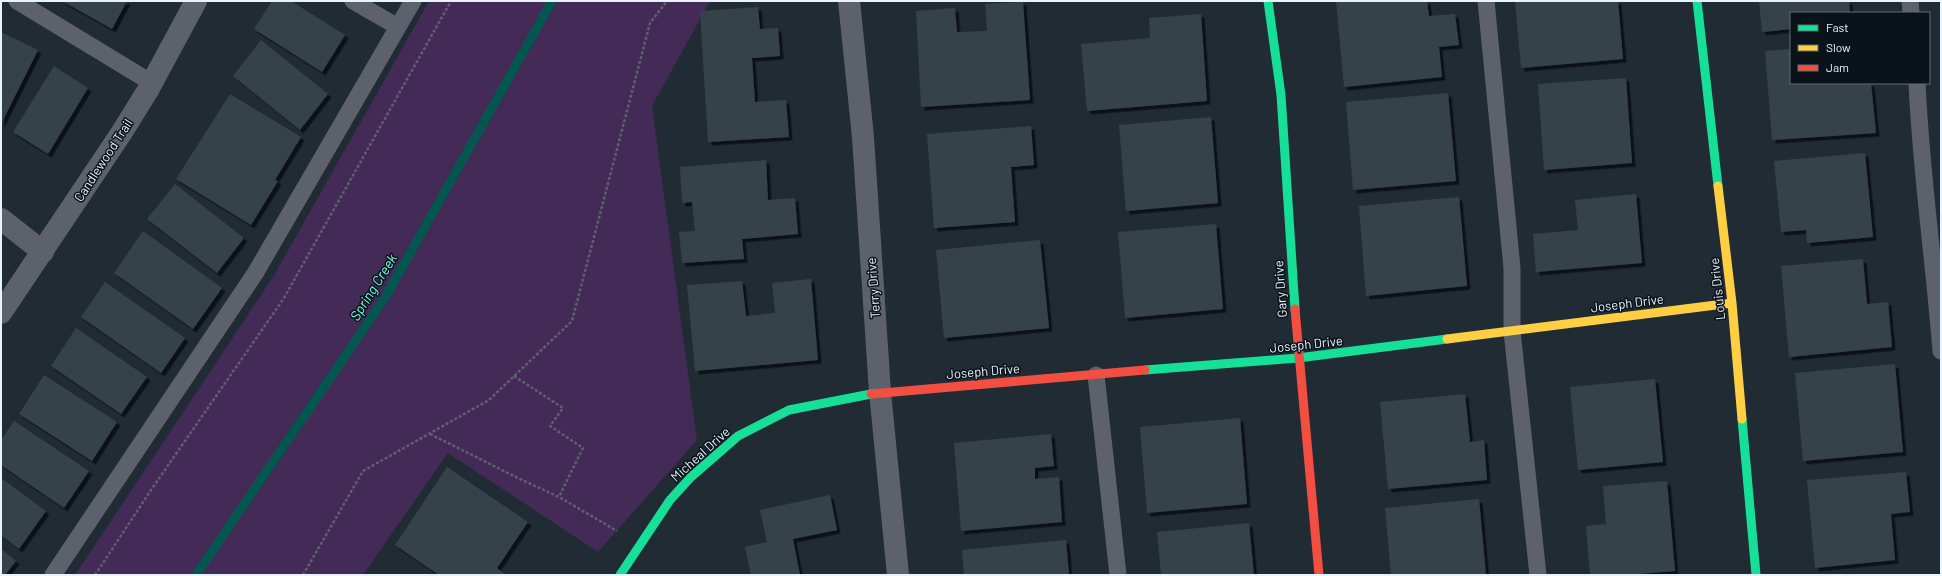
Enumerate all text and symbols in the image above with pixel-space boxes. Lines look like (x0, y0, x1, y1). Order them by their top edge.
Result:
legend (1790, 12, 1930, 84)
text: Fast (1826, 20, 1849, 34)
text: Slow (1826, 40, 1851, 54)
text: Jam (1826, 60, 1849, 74)
street label: Candlewood Trail (70, 116, 136, 204)
water label: Spring Creek (346, 250, 400, 324)
street label: Terry Drive (863, 257, 883, 319)
street label: Louis Drive (1706, 257, 1728, 321)
street label: Gary Drive (1270, 260, 1290, 318)
street label: Joseph Drive (1590, 291, 1665, 315)
street label: Joseph Drive (1269, 332, 1343, 356)
street label: Joseph Drive (946, 360, 1020, 382)
street label: Micheal Drive (667, 423, 733, 485)

